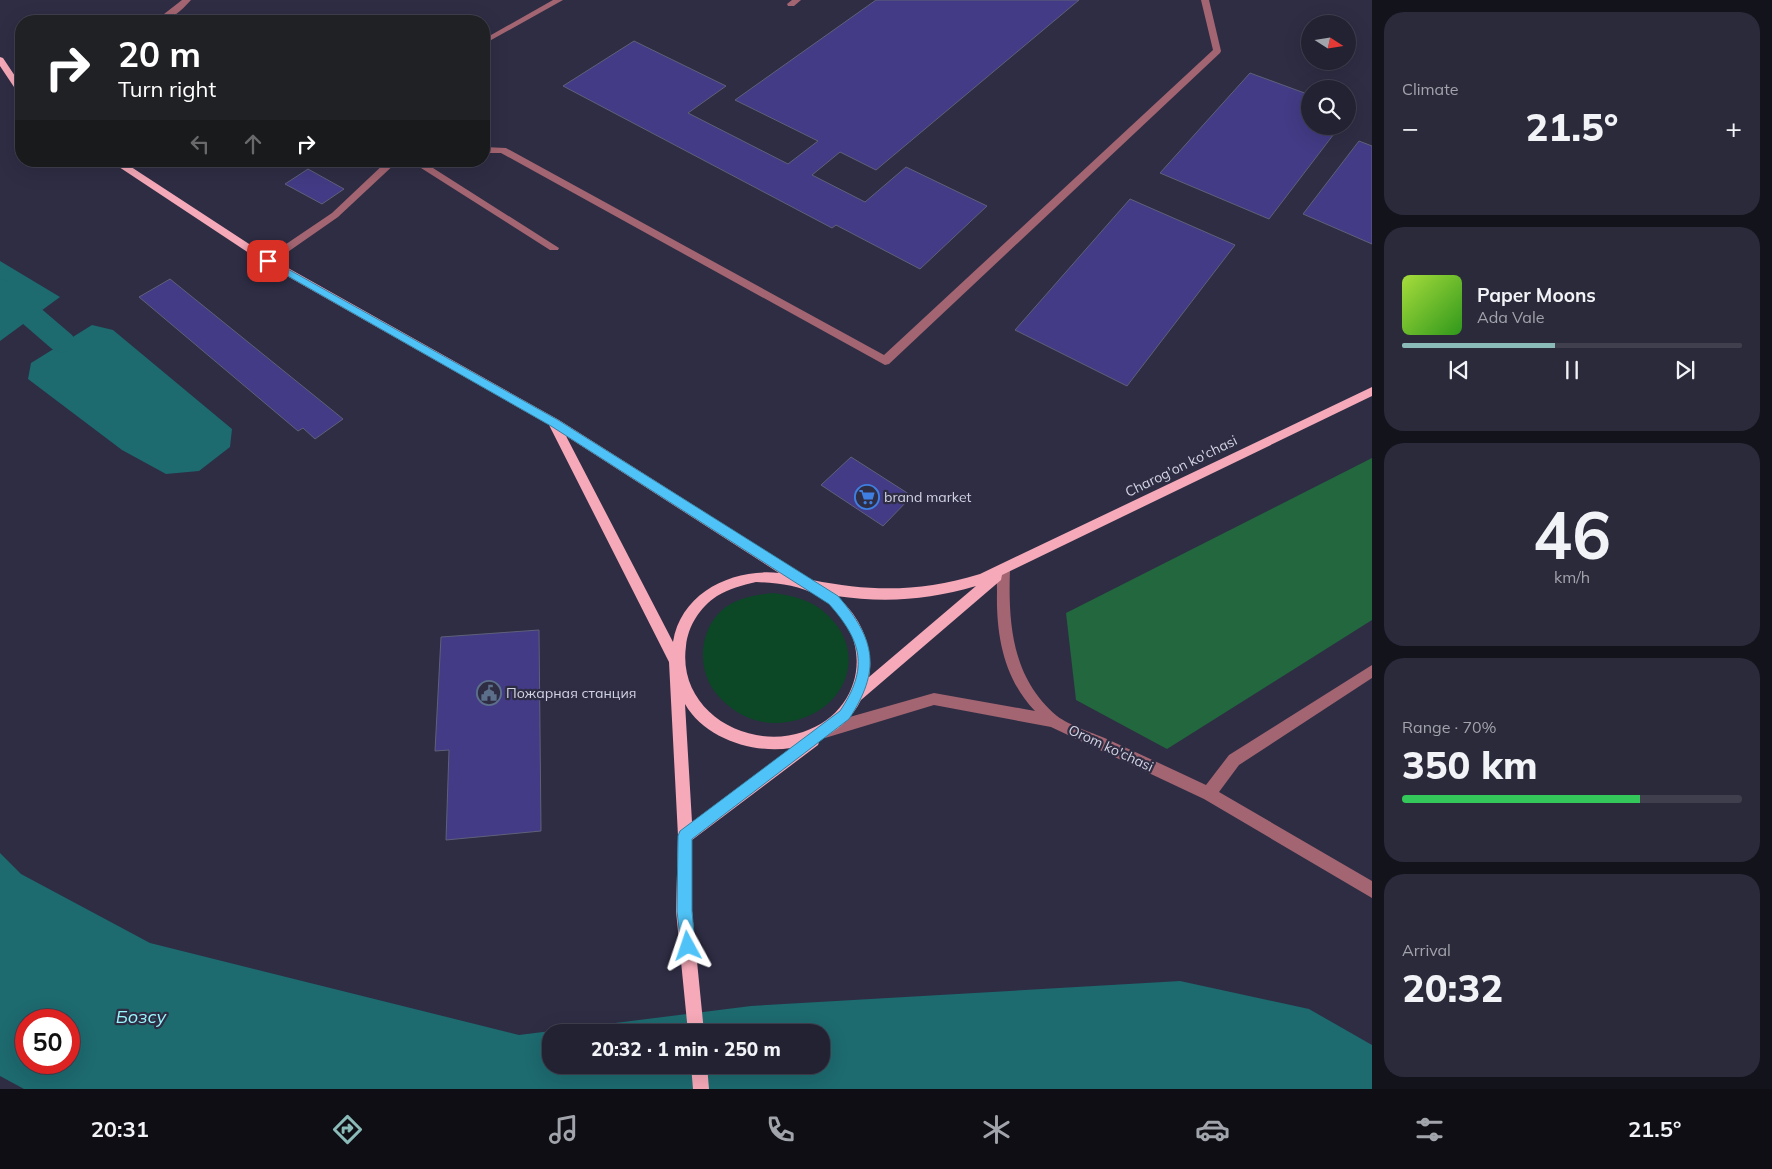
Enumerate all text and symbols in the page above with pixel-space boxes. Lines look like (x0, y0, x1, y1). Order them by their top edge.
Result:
north arrow (1301, 15, 1356, 70)
map controls (1301, 15, 1356, 135)
text: 20 m (118, 32, 201, 76)
icon: right (35, 35, 100, 100)
text: Turn right (118, 75, 216, 103)
text: Climate (1402, 79, 1458, 99)
button: search (1301, 80, 1356, 135)
text: 21.5° (1526, 103, 1618, 151)
text: − (1402, 110, 1419, 145)
text: + (1725, 110, 1742, 145)
icon: left (186, 130, 214, 158)
icon: ahead (239, 130, 267, 158)
icon: right (292, 130, 320, 158)
pin (247, 240, 289, 282)
icon: arrive (254, 247, 282, 275)
text: Paper Moons (1477, 283, 1596, 307)
text: Ada Vale (1477, 307, 1544, 327)
icon: previous (1445, 356, 1473, 384)
icon: pause (1558, 356, 1586, 384)
icon: next (1671, 356, 1699, 384)
street label: Charog'on ko'chasi (1122, 431, 1240, 501)
supermarket icon: brand market (854, 484, 880, 510)
place label: brand market (884, 488, 971, 506)
text: 46 (1533, 494, 1611, 575)
text: km/h (1554, 567, 1590, 587)
public building icon: Пожарная станция (476, 680, 502, 706)
place label: Пожарная станция (506, 684, 636, 702)
text: Range · 70% (1402, 717, 1497, 737)
street label: Orom ko'chasi (1066, 720, 1156, 776)
text: 350 km (1402, 741, 1538, 789)
position arrow (661, 919, 713, 971)
text: Arrival (1402, 940, 1451, 960)
text: 20:32 (1402, 964, 1503, 1012)
water label: Бозсу (116, 1005, 168, 1028)
speed limit sign: 50 (15, 1009, 80, 1074)
text: 20:32 · 1 min · 250 m (591, 1037, 781, 1061)
icon: directions (330, 1112, 365, 1147)
icon: music (546, 1112, 581, 1147)
icon: phone (763, 1112, 798, 1147)
icon: climate (979, 1112, 1014, 1147)
icon: car (1195, 1112, 1230, 1147)
icon: filters (1412, 1112, 1447, 1147)
text: 20:31 (91, 1115, 149, 1143)
text: 21.5° (1628, 1115, 1681, 1143)

